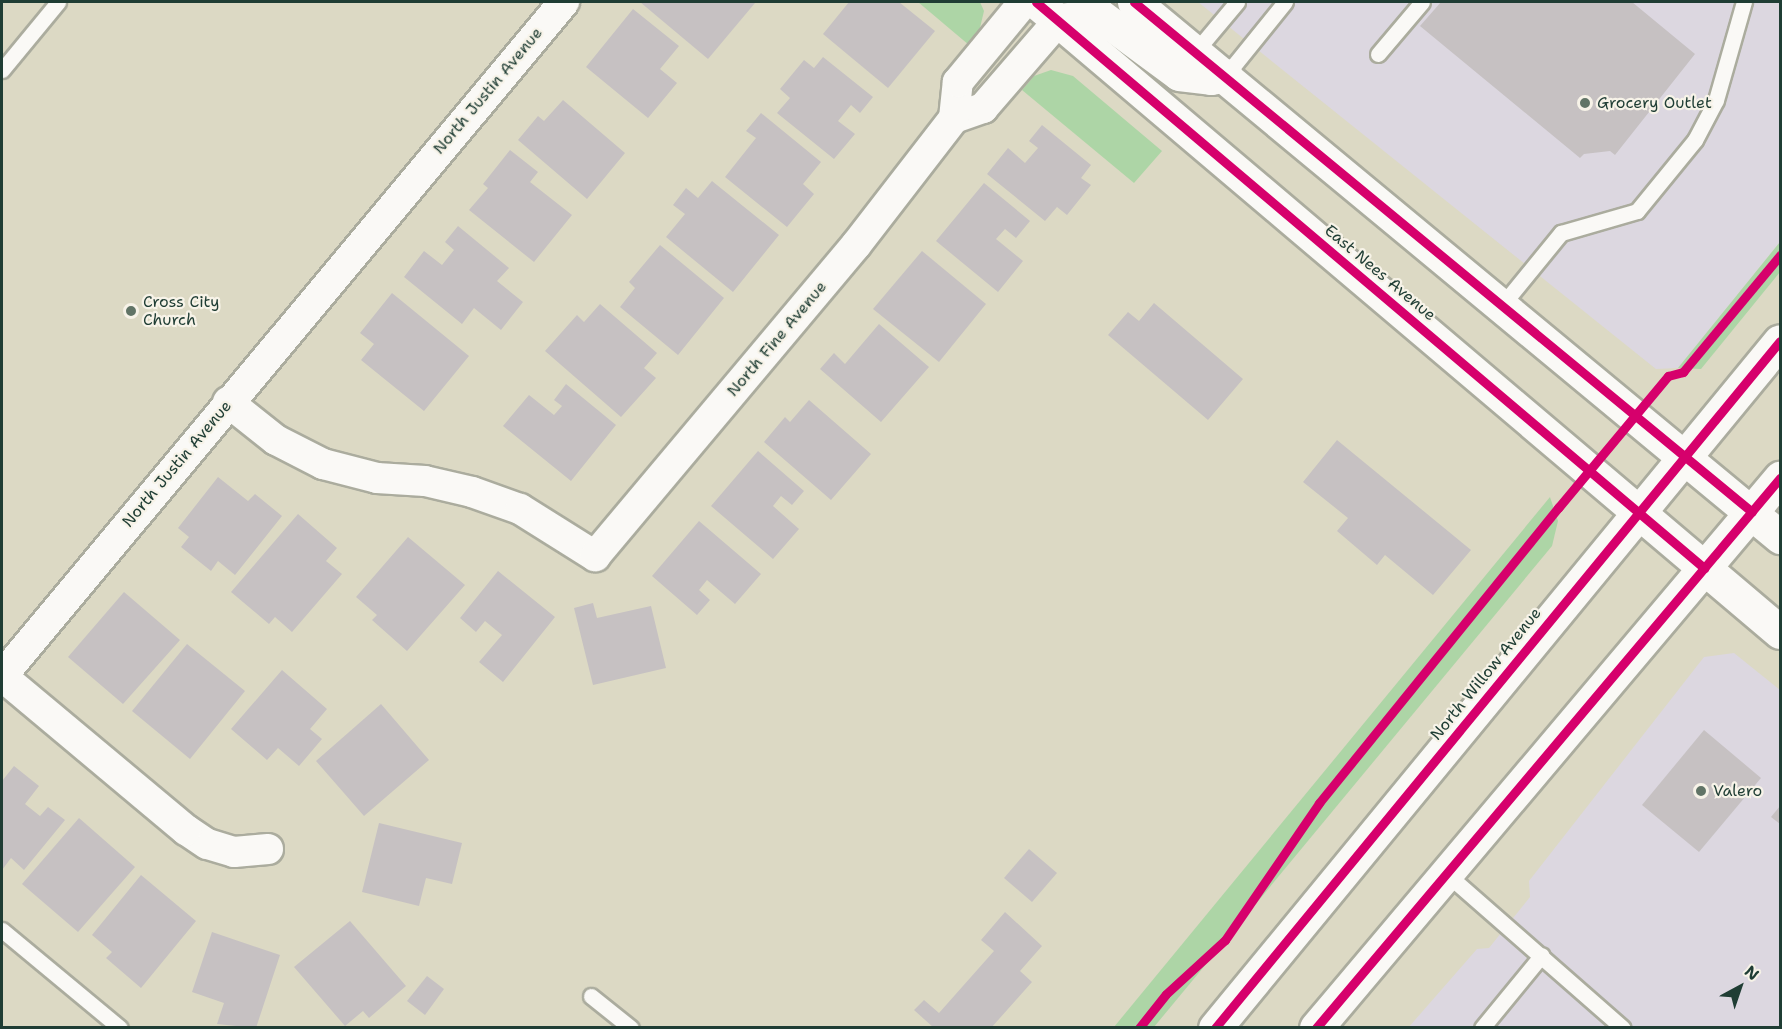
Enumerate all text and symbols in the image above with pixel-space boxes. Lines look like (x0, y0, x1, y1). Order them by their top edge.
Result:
street label: North Justin Avenue (429, 24, 547, 158)
place label: Grocery Outlet (1597, 93, 1712, 113)
marker: Grocery Outlet (1578, 96, 1592, 110)
street label: East Nees Avenue (1321, 221, 1439, 325)
street label: North Fine Avenue (723, 277, 831, 401)
place label: Cross City Church (143, 292, 219, 330)
marker: Cross City Church (124, 304, 138, 318)
street label: North Justin Avenue (118, 397, 236, 531)
street label: North Willow Avenue (1427, 604, 1545, 744)
place label: Valero (1713, 781, 1762, 801)
marker: Valero (1694, 784, 1708, 798)
north arrow (1710, 957, 1770, 1017)
text: N (1740, 961, 1764, 985)

